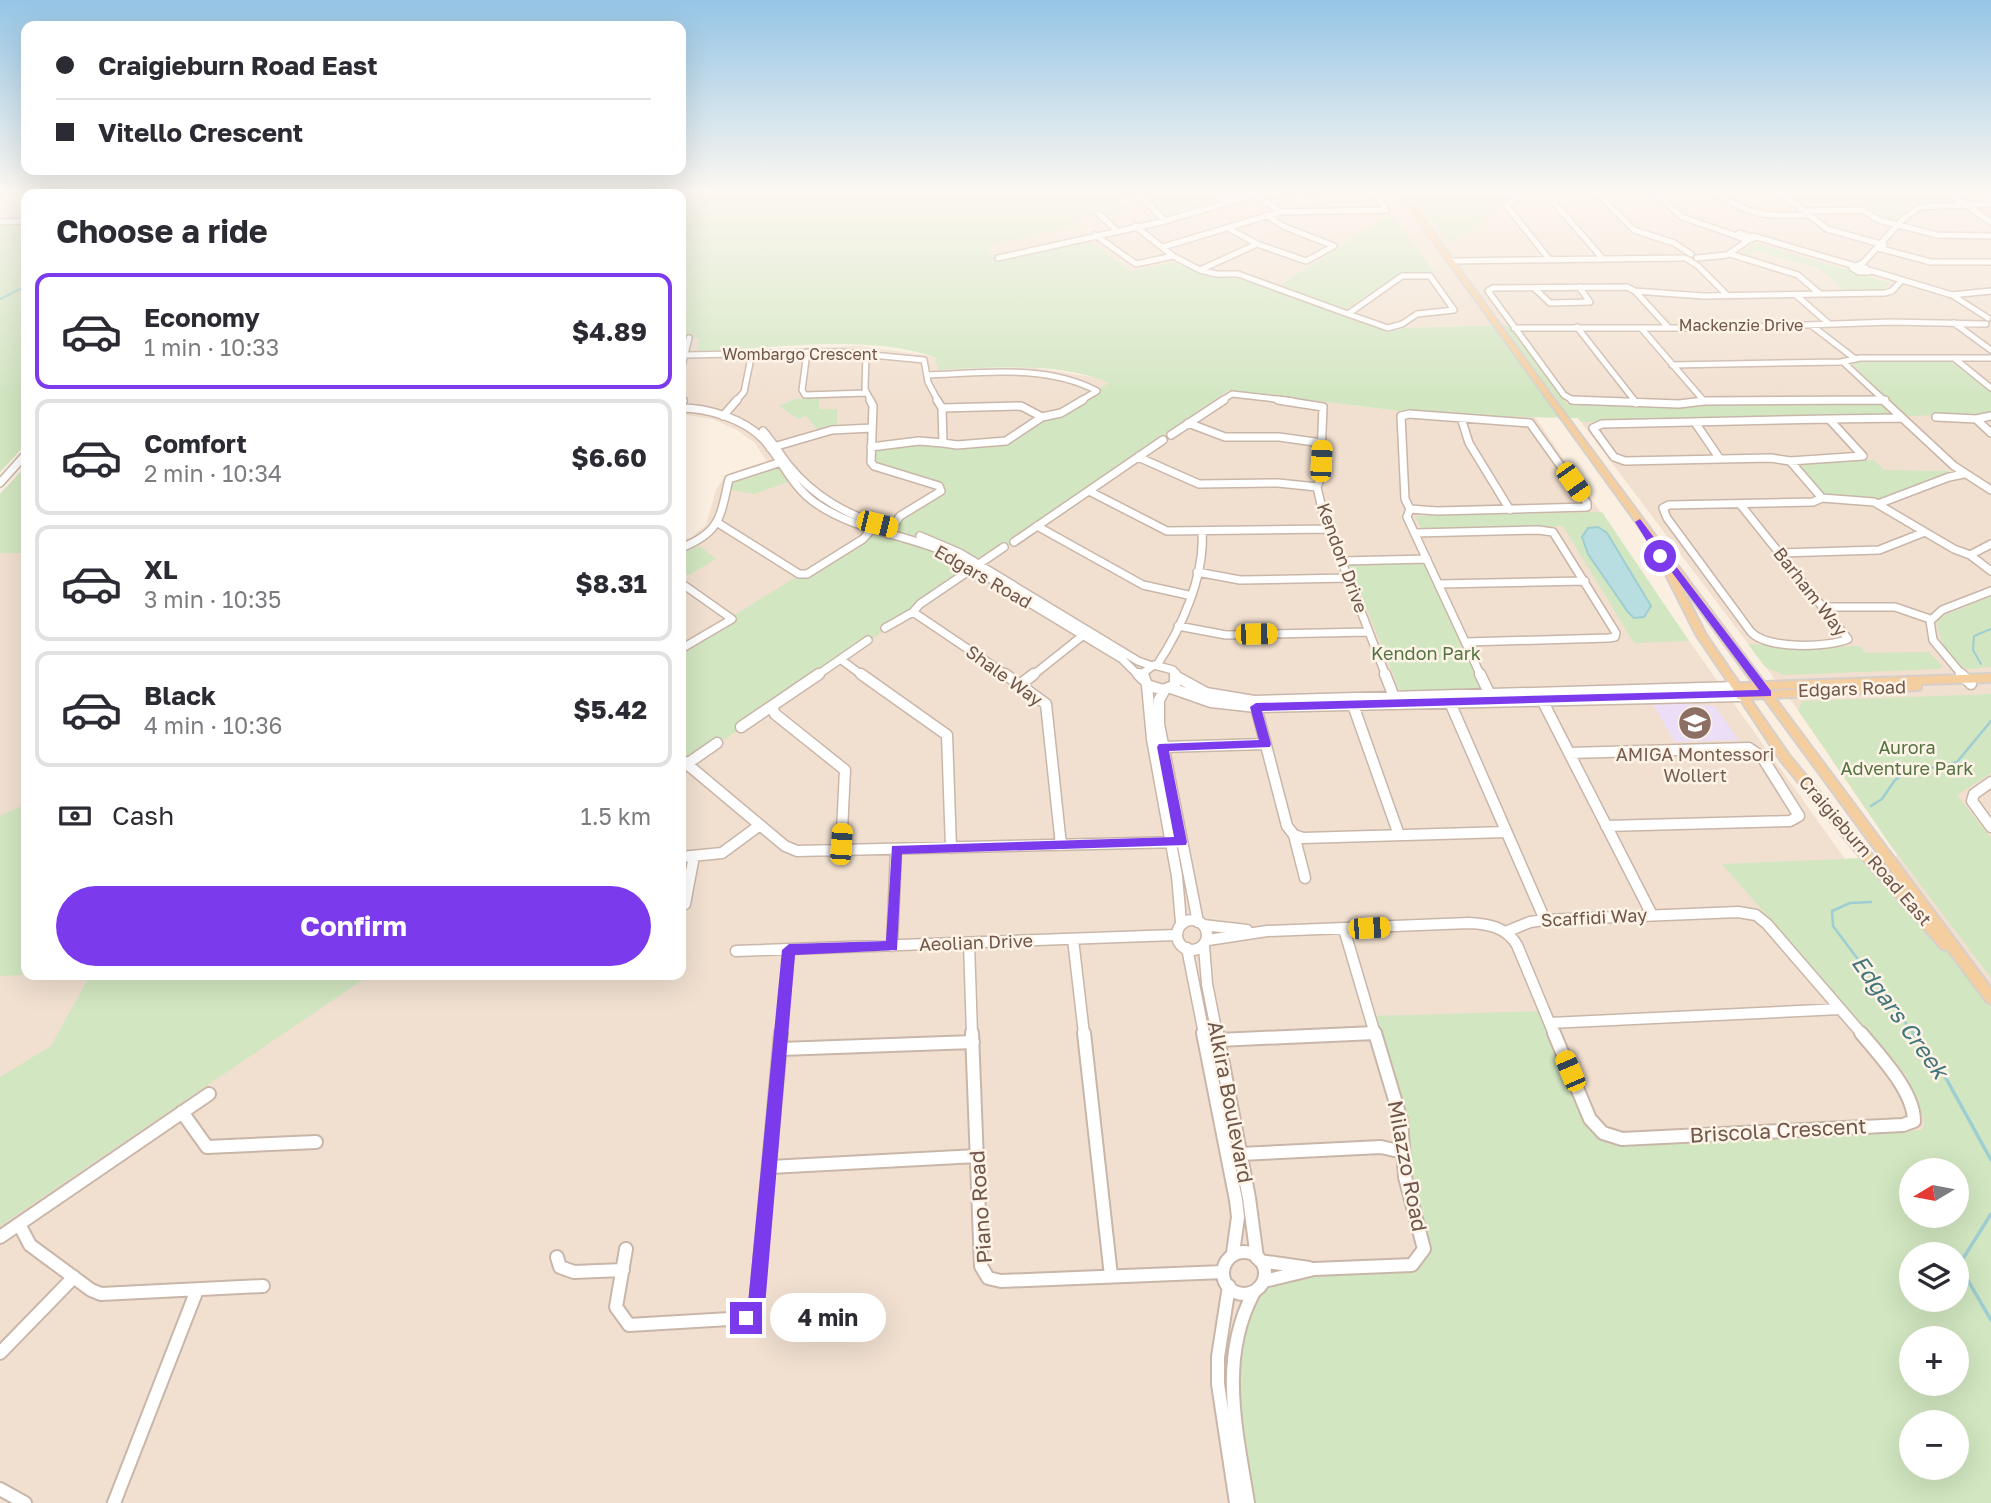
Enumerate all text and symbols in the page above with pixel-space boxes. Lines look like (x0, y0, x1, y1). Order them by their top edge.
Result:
text: Craigieburn Road East (98, 50, 378, 81)
text: Vitello Crescent (98, 117, 303, 148)
text: Choose a ride (56, 212, 268, 250)
icon: car (60, 300, 123, 363)
text: Economy (144, 302, 260, 333)
street label: Mackenzie Drive (1679, 315, 1803, 335)
text: $4.89 (572, 316, 647, 347)
text: 1 min · 10:33 (144, 333, 279, 361)
street label: Wombargo Crescent (722, 344, 878, 364)
icon: car (60, 426, 123, 489)
text: Comfort (144, 428, 247, 459)
car (1310, 439, 1333, 483)
text: $6.60 (571, 442, 647, 473)
text: 2 min · 10:34 (144, 459, 282, 487)
car (1553, 459, 1594, 505)
street label: Kendon Drive (1313, 500, 1373, 616)
car (855, 509, 900, 539)
street label: Edgars Road (931, 540, 1036, 613)
route start (1644, 540, 1676, 572)
street label: Barham Way (1769, 542, 1853, 640)
icon: car (60, 552, 123, 615)
text: XL (144, 554, 178, 585)
text: $8.31 (575, 568, 647, 599)
text: 3 min · 10:35 (144, 585, 281, 613)
car (1235, 623, 1278, 645)
street label: Shale Way (962, 640, 1047, 710)
park label: Kendon Park (1371, 642, 1481, 664)
street label: Edgars Road (1797, 675, 1906, 701)
icon: car (60, 678, 123, 741)
text: Black (144, 680, 216, 711)
text: $5.42 (573, 694, 647, 725)
school or university icon: AMIGA Montessori Wollert (1676, 704, 1714, 742)
text: 4 min · 10:36 (144, 711, 283, 739)
park label: Aurora Adventure Park (1841, 736, 1973, 779)
place label: AMIGA Montessori Wollert (1616, 743, 1774, 786)
street label: Craigieburn Road East (1795, 771, 1937, 930)
icon: cash (56, 797, 94, 835)
text: Cash (112, 800, 174, 831)
text: 1.5 km (581, 802, 651, 830)
car (830, 822, 853, 866)
button: Confirm (56, 886, 651, 966)
street label: Scaffidi Way (1540, 903, 1648, 931)
car (1348, 916, 1391, 940)
street label: Aeolian Drive (919, 929, 1033, 955)
water label: Edgars Creek (1847, 949, 1956, 1085)
street label: Alkira Boulevard (1203, 1019, 1259, 1185)
car (1553, 1048, 1588, 1094)
street label: Milazzo Road (1383, 1098, 1433, 1234)
street label: Briscola Crescent (1689, 1112, 1867, 1148)
street label: Piano Road (963, 1150, 997, 1265)
north arrow (1899, 1158, 1969, 1228)
map controls (1899, 1158, 1969, 1480)
button: layers (1899, 1242, 1969, 1312)
callout: 4 min (770, 1294, 886, 1342)
route end (730, 1302, 762, 1334)
text: 4 min (798, 1303, 858, 1331)
button: + (1899, 1326, 1969, 1396)
button: − (1899, 1410, 1969, 1480)

